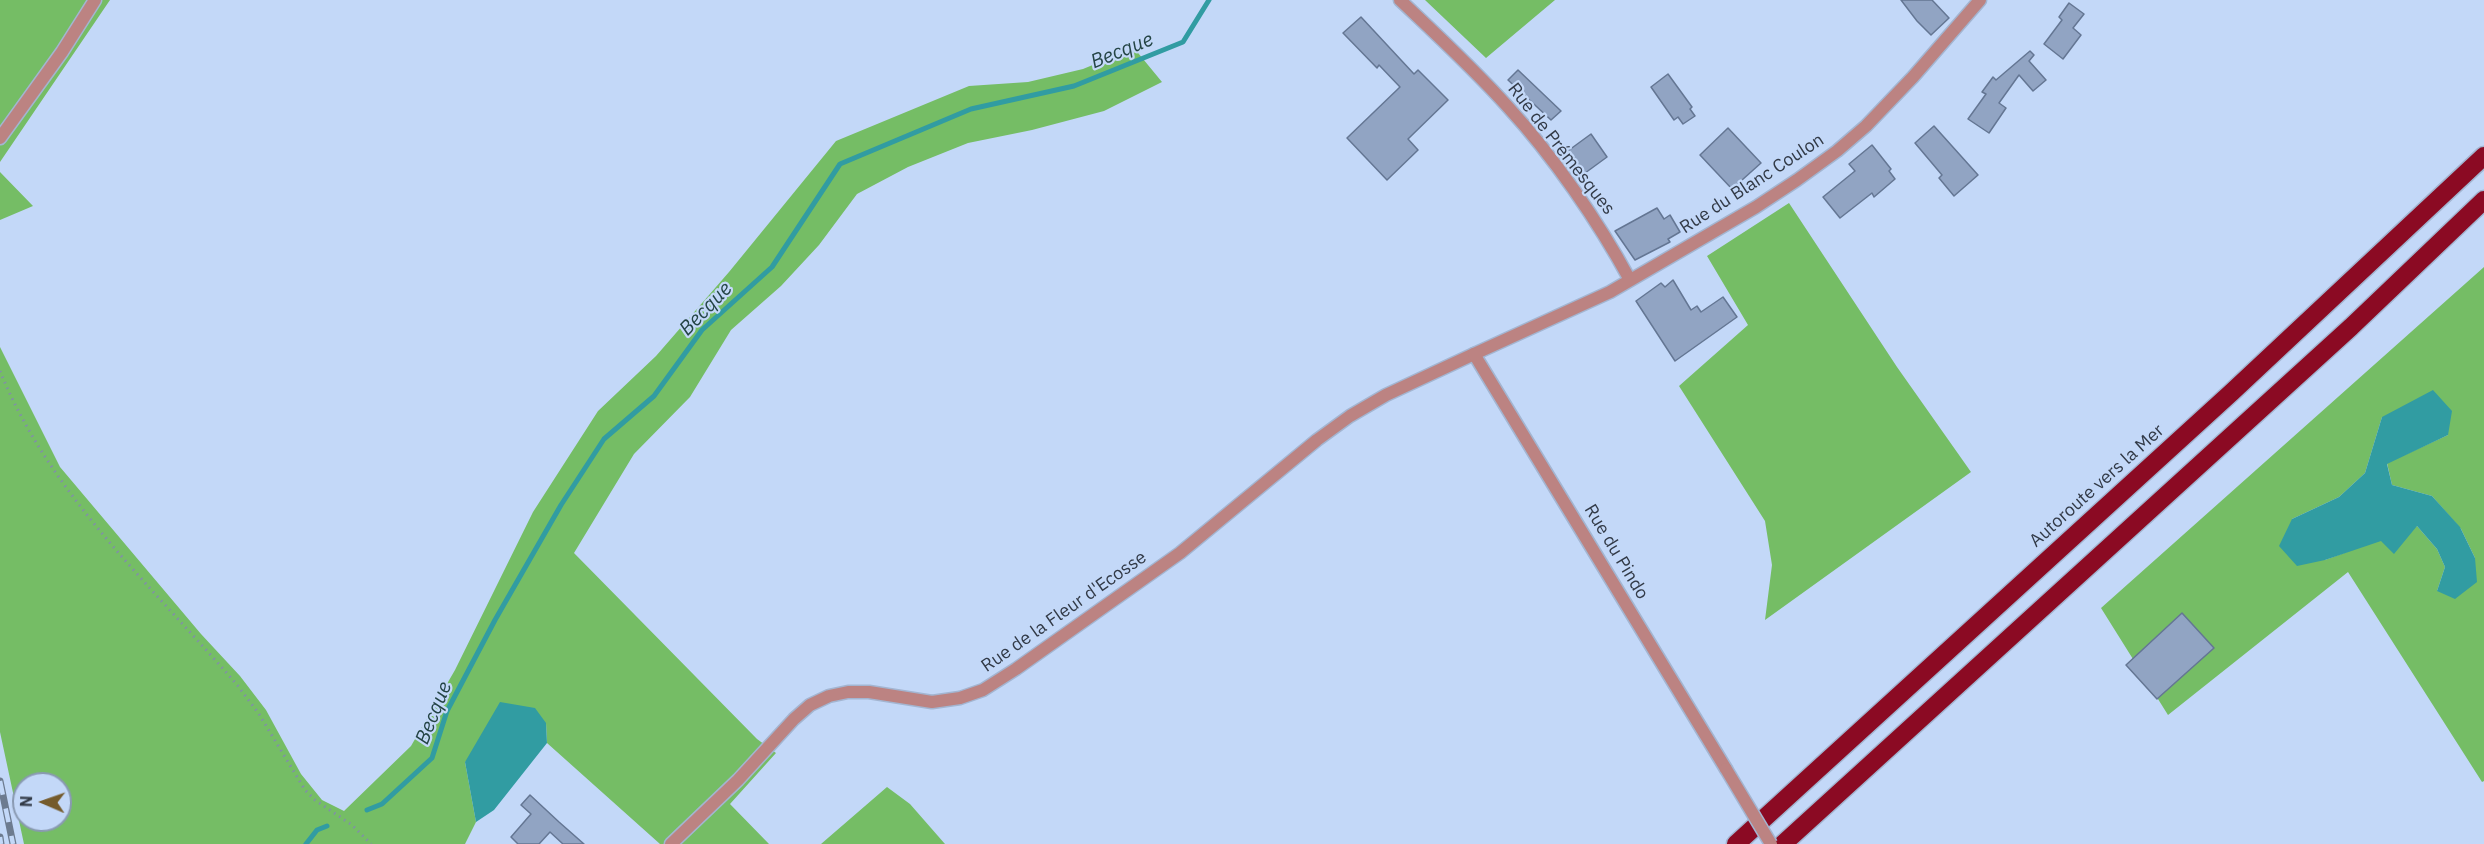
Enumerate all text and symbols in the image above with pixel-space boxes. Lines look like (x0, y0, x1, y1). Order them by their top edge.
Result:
water label: Becque (1087, 28, 1157, 74)
street label: Rue de Prémesques (1503, 79, 1619, 219)
street label: Rue du Blanc Coulon (1676, 129, 1828, 239)
water label: Becque (675, 277, 737, 341)
street label: Autoroute vers la Mer (2025, 420, 2169, 552)
street label: Rue du Pindo (1579, 501, 1653, 603)
street label: Rue de la Fleur d'Ecosse (977, 547, 1151, 677)
water label: Becque (411, 678, 457, 748)
north arrow (12, 772, 72, 832)
text: N (16, 795, 36, 808)

